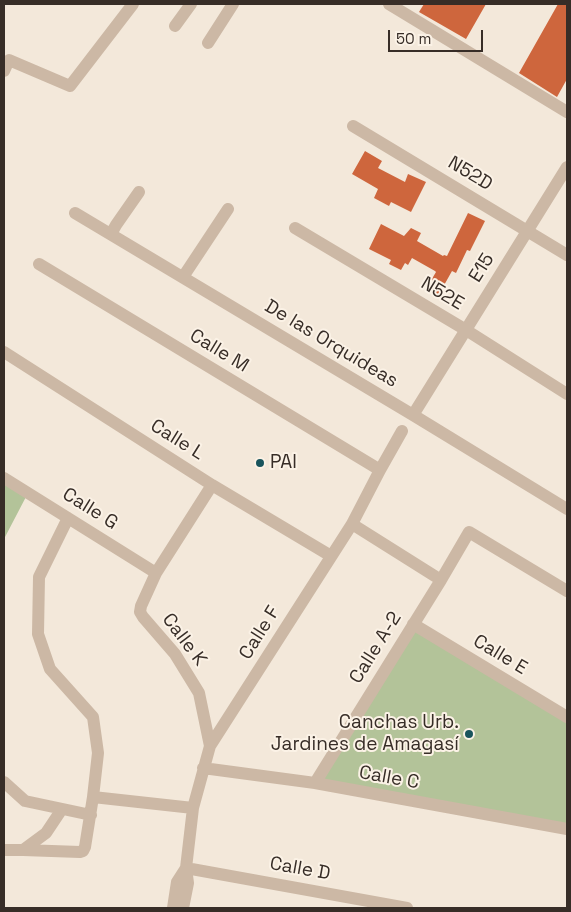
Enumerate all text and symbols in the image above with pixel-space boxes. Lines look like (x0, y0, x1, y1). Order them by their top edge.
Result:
scale bar (391, 20, 486, 52)
text: 50 m (396, 29, 431, 48)
street label: N52D (444, 152, 496, 196)
street label: E15 (464, 249, 500, 287)
street label: N52E (416, 272, 468, 316)
street label: De las Orquideas (260, 295, 402, 393)
street label: Calle M (185, 324, 253, 378)
street label: Calle L (146, 415, 208, 465)
place label: PAI (270, 452, 297, 474)
marker: PAI (254, 457, 266, 469)
street label: Calle G (58, 483, 122, 535)
street label: Calle F (235, 602, 285, 664)
street label: Calle A-2 (345, 608, 407, 688)
street label: Calle K (157, 609, 211, 671)
street label: Calle E (469, 630, 531, 680)
place label: Canchas Urb. Jardines de Amagasí (271, 712, 459, 756)
marker: Canchas Urb. Jardines de Amagasí (463, 728, 475, 740)
street label: Calle C (357, 761, 421, 795)
street label: Calle D (268, 852, 332, 886)

